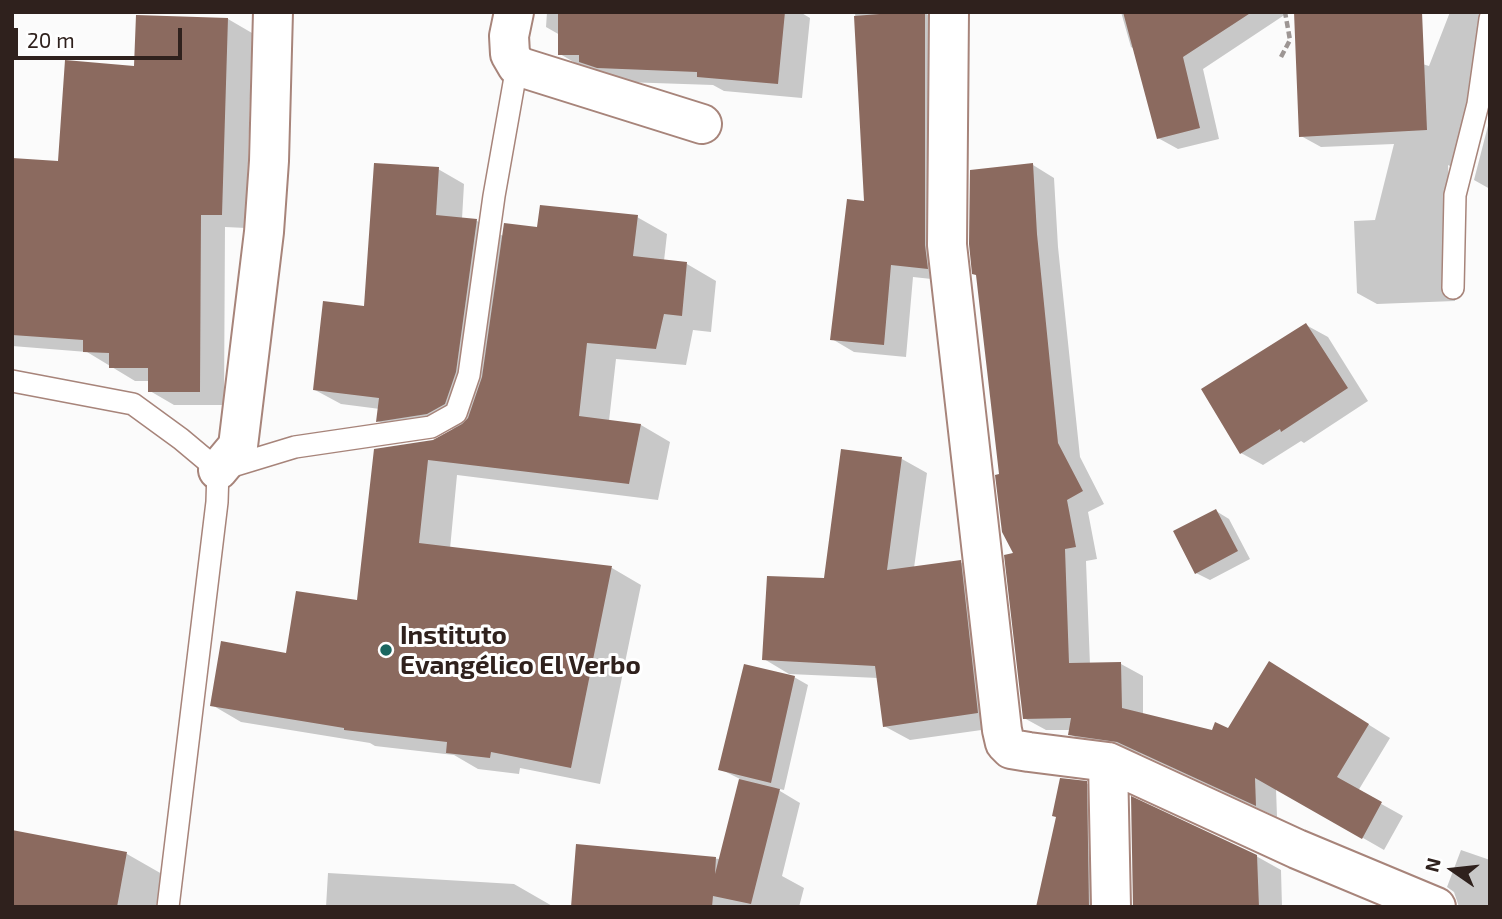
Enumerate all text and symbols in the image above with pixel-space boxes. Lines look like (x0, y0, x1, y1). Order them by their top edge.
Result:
scale bar (18, 14, 186, 58)
text: 20 m (27, 27, 75, 52)
place label: Instituto Evangélico El Verbo (400, 619, 641, 680)
marker: Instituto Evangélico El Verbo (378, 642, 394, 658)
north arrow (1418, 835, 1488, 905)
text: N (1419, 855, 1445, 874)

